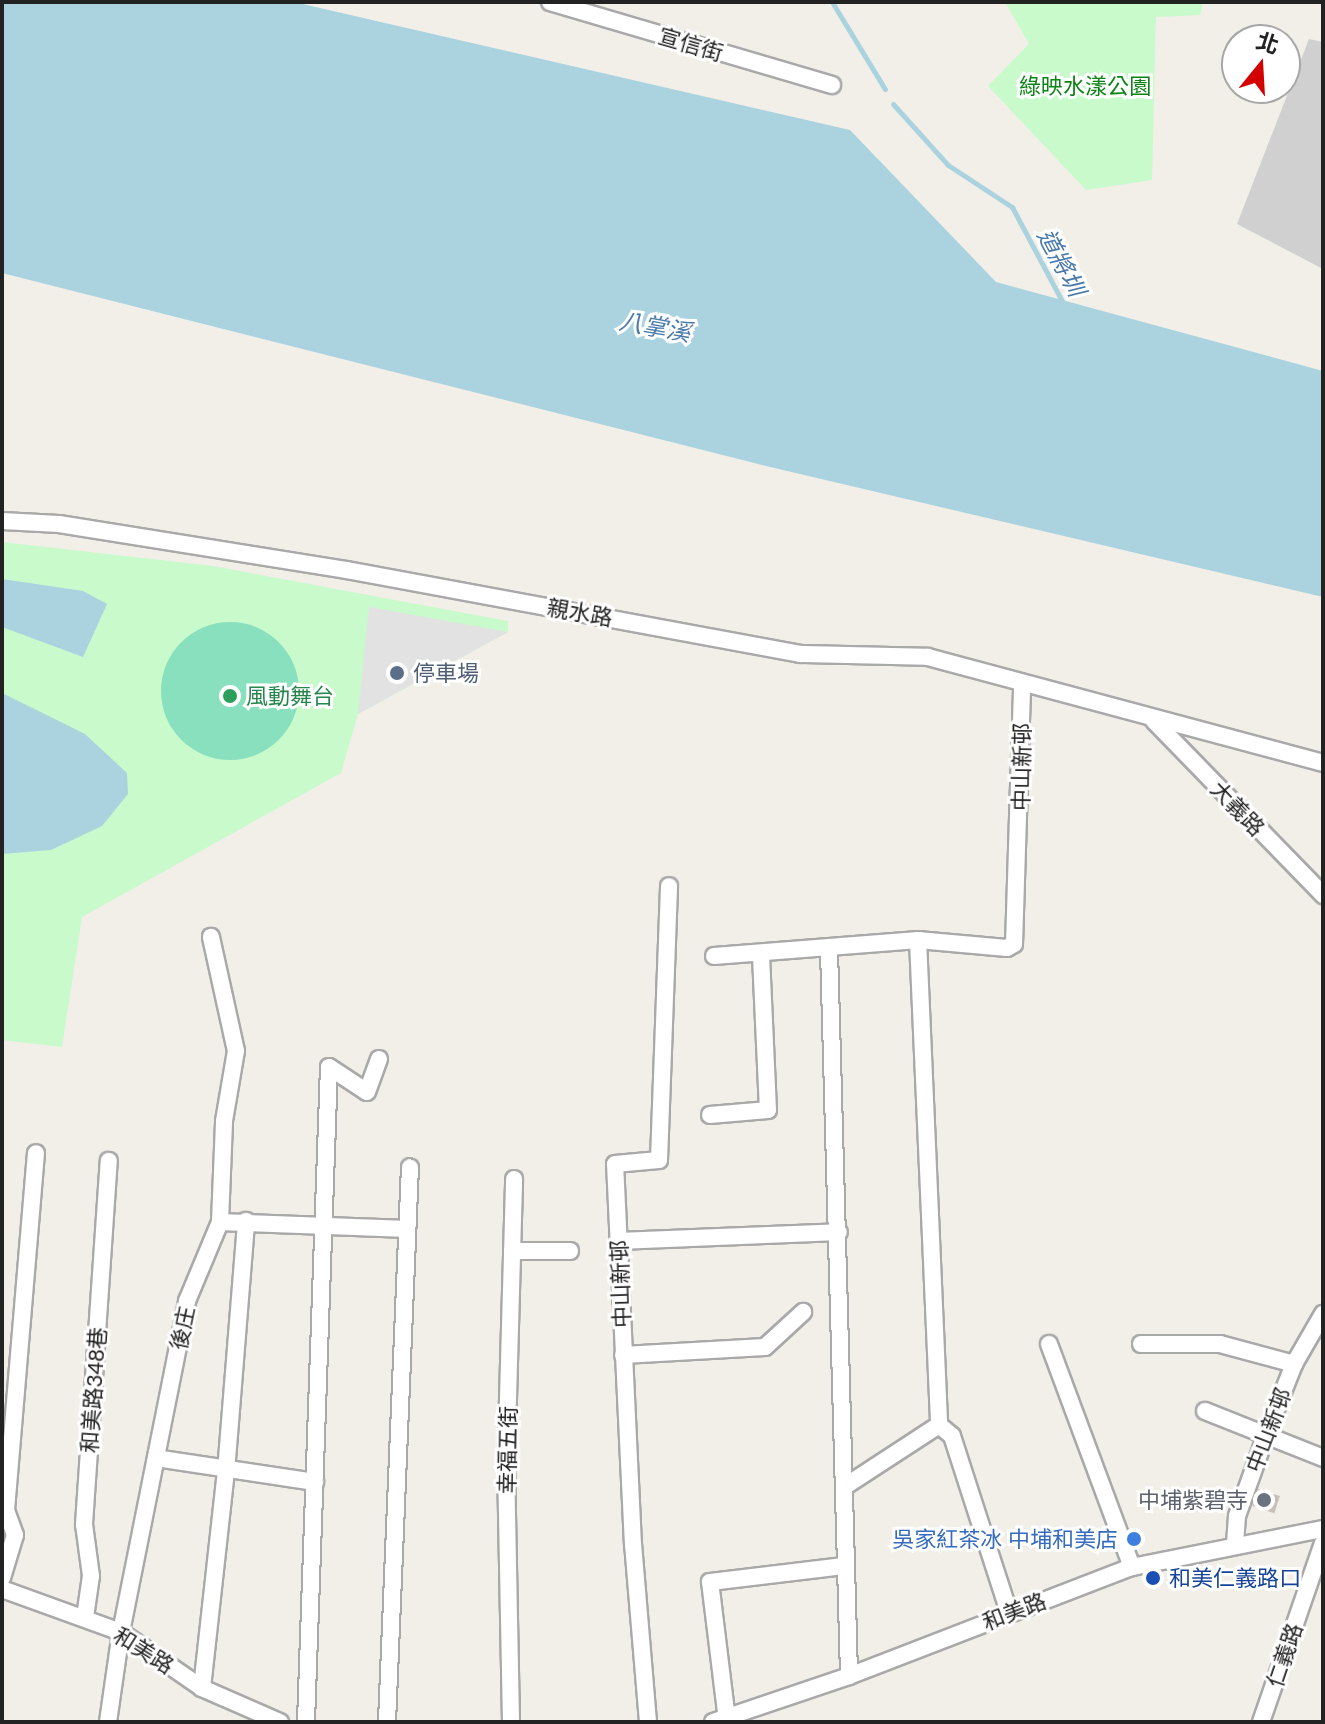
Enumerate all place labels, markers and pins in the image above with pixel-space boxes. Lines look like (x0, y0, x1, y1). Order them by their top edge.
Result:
place label: 停車場 (413, 660, 479, 686)
marker: 停車場 (388, 664, 406, 682)
place label: 風動舞台 (246, 683, 334, 709)
marker: 風動舞台 (221, 687, 239, 705)
place label: 中埔紫碧寺 (1138, 1487, 1248, 1513)
marker: 中埔紫碧寺 (1255, 1491, 1273, 1509)
place label: 吳家紅茶冰 中埔和美店 (892, 1526, 1118, 1552)
marker: 吳家紅茶冰 中埔和美店 (1125, 1530, 1143, 1548)
place label: 和美仁義路口 (1169, 1565, 1301, 1591)
marker: 和美仁義路口 (1144, 1569, 1162, 1587)

